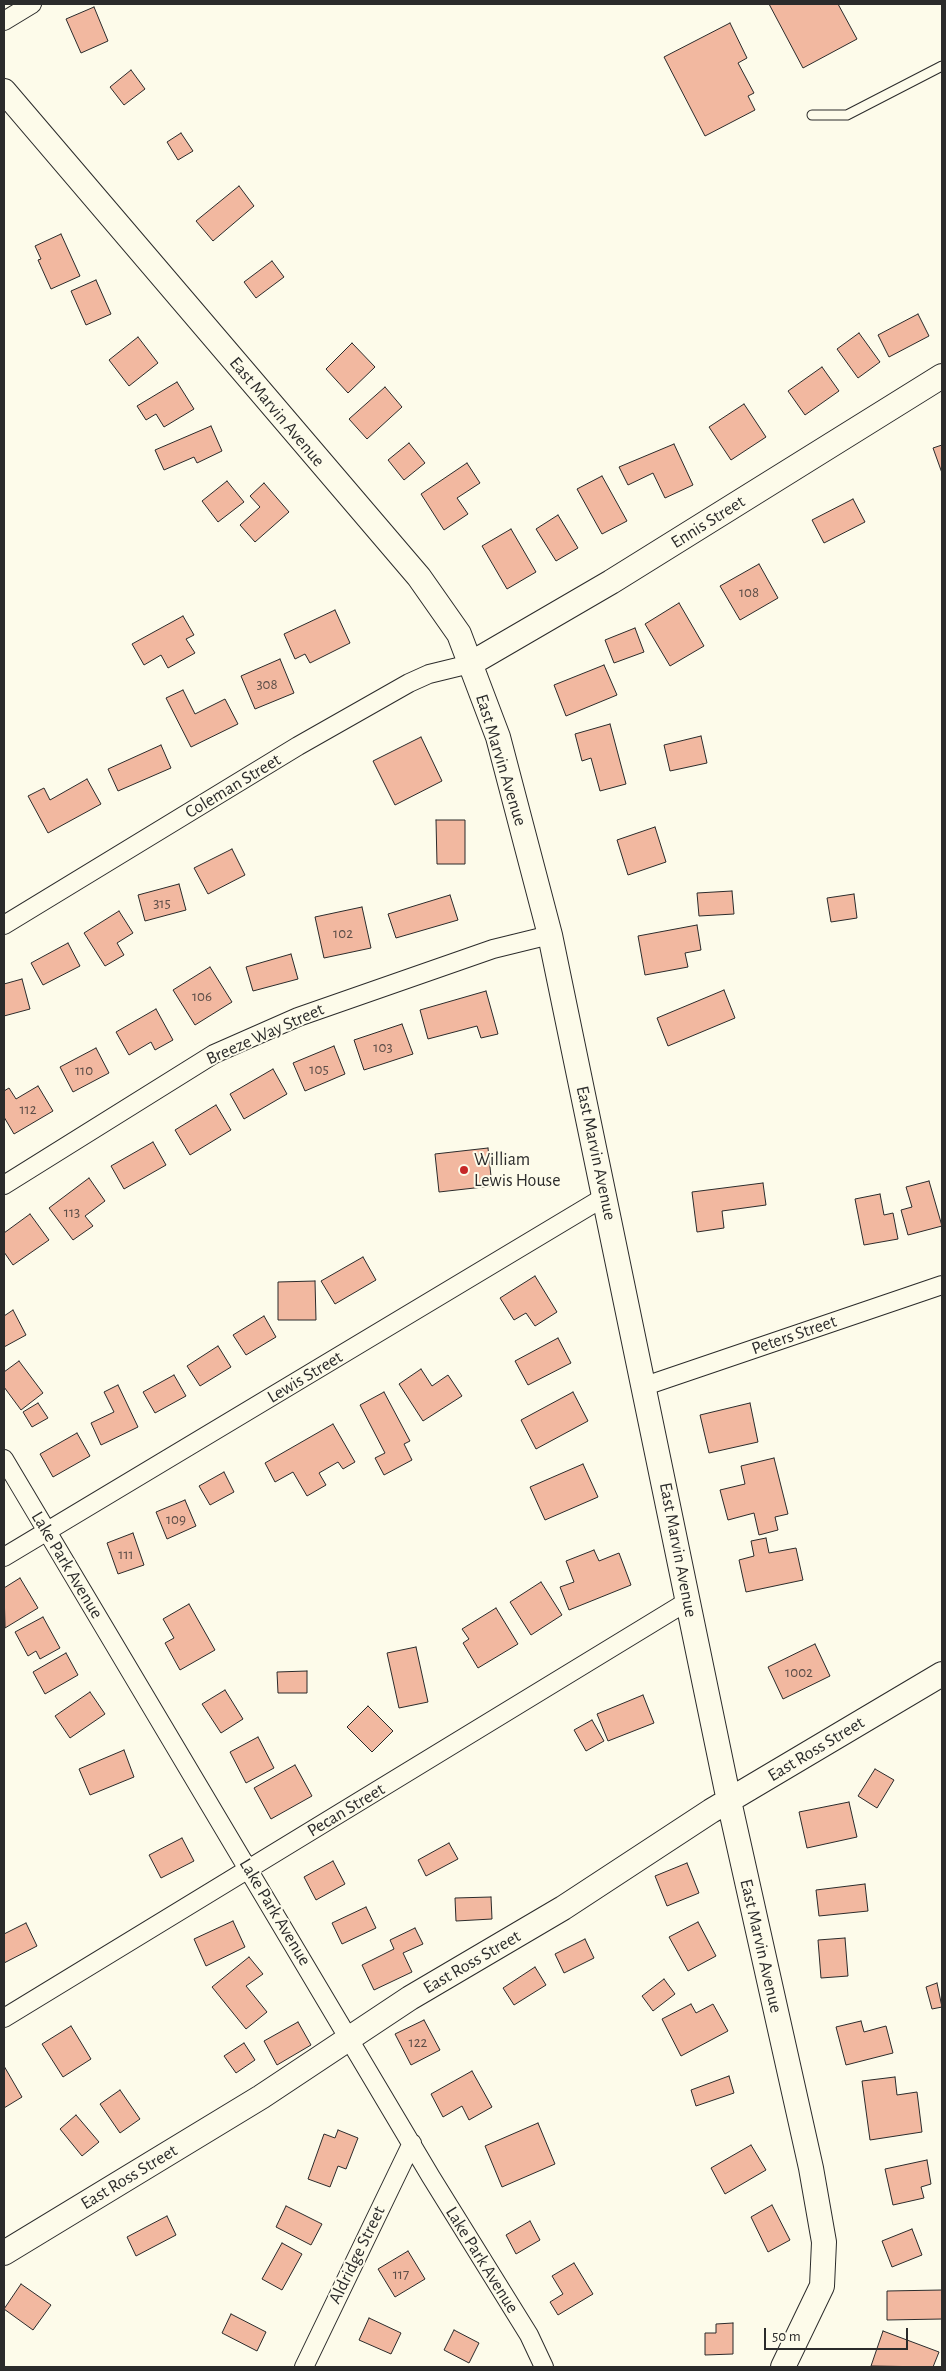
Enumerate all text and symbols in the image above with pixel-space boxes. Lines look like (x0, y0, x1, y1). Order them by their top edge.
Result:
street label: East Marvin Avenue (225, 353, 329, 471)
street label: Ennis Street (667, 491, 749, 553)
house number: 108 (739, 583, 759, 601)
house number: 308 (256, 675, 278, 693)
street label: East Marvin Avenue (471, 691, 531, 829)
street label: Coleman Street (181, 749, 285, 823)
house number: 315 (153, 894, 171, 912)
house number: 102 (333, 924, 353, 942)
house number: 106 (192, 987, 212, 1005)
street label: Breeze Way Street (203, 998, 327, 1070)
house number: 103 (373, 1038, 393, 1056)
house number: 105 (309, 1060, 329, 1078)
house number: 110 (75, 1061, 93, 1079)
street label: East Marvin Avenue (571, 1084, 621, 1222)
house number: 112 (19, 1100, 37, 1118)
place label: William Lewis House (474, 1149, 561, 1192)
marker: William Lewis House (458, 1164, 470, 1176)
house number: 113 (64, 1203, 80, 1221)
street label: Peters Street (749, 1310, 839, 1360)
street label: Lewis Street (263, 1346, 347, 1408)
street label: East Marvin Avenue (654, 1481, 702, 1619)
street label: Lake Park Avenue (26, 1507, 108, 1623)
house number: 109 (166, 1510, 186, 1528)
house number: 111 (118, 1545, 134, 1563)
house number: 1002 (785, 1663, 813, 1681)
street label: East Ross Street (764, 1712, 868, 1786)
street label: Pecan Street (303, 1778, 389, 1842)
street label: Lake Park Avenue (234, 1854, 316, 1970)
street label: East Marvin Avenue (735, 1877, 787, 2015)
street label: East Ross Street (419, 1925, 525, 1999)
house number: 122 (409, 2033, 427, 2051)
street label: East Ross Street (77, 2140, 181, 2214)
street label: Aldridge Street (324, 2203, 390, 2307)
street label: Lake Park Avenue (441, 2203, 523, 2317)
house number: 117 (393, 2265, 409, 2283)
scale bar (766, 2318, 910, 2350)
text: 50 m (772, 2329, 801, 2344)

